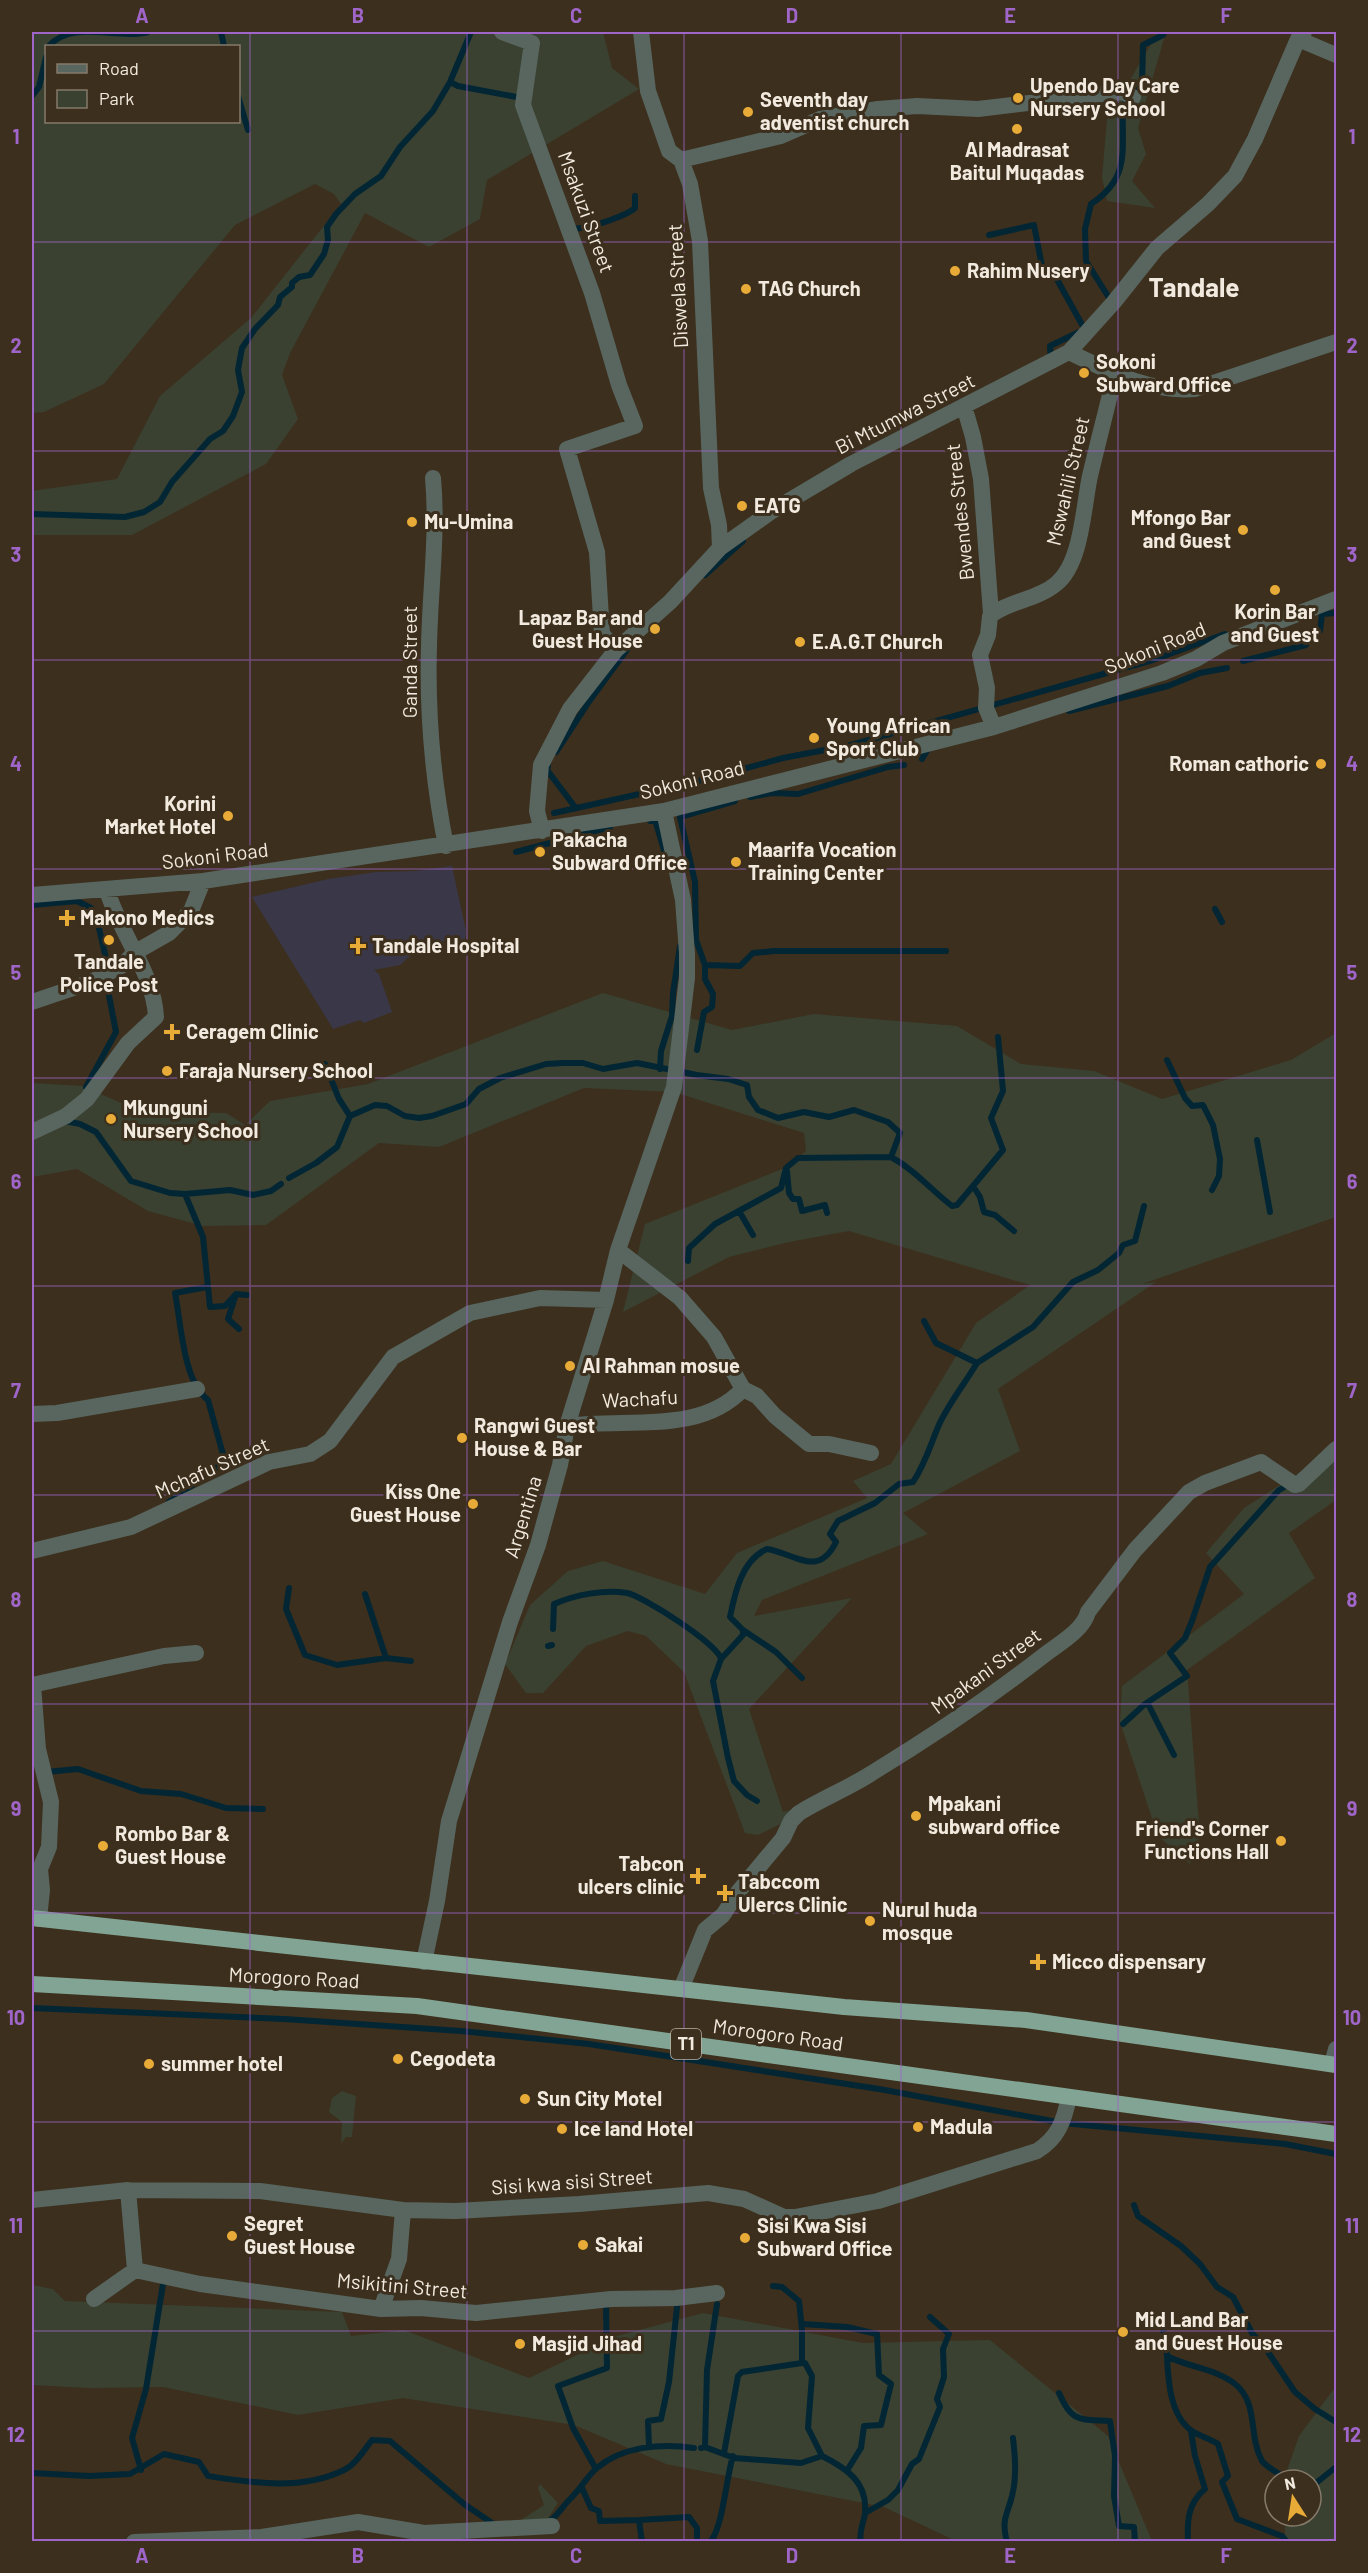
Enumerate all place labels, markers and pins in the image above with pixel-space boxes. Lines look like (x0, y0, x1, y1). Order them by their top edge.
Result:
place label: Upendo Day Care Nursery School (1030, 73, 1180, 120)
place label: Seventh day adventist church (760, 87, 909, 134)
marker: Upendo Day Care Nursery School (1011, 91, 1025, 105)
marker: Seventh day adventist church (741, 105, 755, 119)
marker: Al Madrasat Baitul Muqadas (1010, 122, 1024, 136)
place label: Al Madrasat Baitul Muqadas (950, 137, 1084, 184)
place label: Rahim Nusery (967, 258, 1090, 282)
marker: Rahim Nusery (948, 264, 962, 278)
place label: TAG Church (758, 276, 861, 300)
marker: TAG Church (739, 282, 753, 296)
place label: Sokoni Subward Office (1096, 349, 1232, 396)
marker: Sokoni Subward Office (1077, 366, 1091, 380)
place label: EATG (754, 493, 801, 517)
marker: EATG (735, 499, 749, 513)
place label: Mfongo Bar and Guest (1131, 505, 1231, 552)
place label: Mu-Umina (424, 509, 513, 533)
marker: Mu-Umina (405, 515, 419, 529)
marker: Mfongo Bar and Guest (1236, 523, 1250, 537)
marker: Korin Bar and Guest (1268, 583, 1282, 597)
place label: Korin Bar and Guest (1231, 599, 1319, 646)
place label: Lapaz Bar and Guest House (519, 605, 643, 652)
marker: Lapaz Bar and Guest House (648, 622, 662, 636)
place label: E.A.G.T Church (812, 629, 943, 653)
marker: E.A.G.T Church (793, 635, 807, 649)
place label: Young African Sport Club (826, 713, 950, 760)
marker: Young African Sport Club (807, 731, 821, 745)
place label: Roman cathoric (1169, 751, 1309, 775)
marker: Roman cathoric (1314, 757, 1328, 771)
place label: Korini Market Hotel (105, 791, 216, 838)
marker: Korini Market Hotel (221, 809, 235, 823)
place label: Pakacha Subward Office (552, 827, 688, 874)
place label: Maarifa Vocation Training Center (748, 837, 897, 884)
marker: Pakacha Subward Office (533, 845, 547, 859)
marker: Maarifa Vocation Training Center (729, 855, 743, 869)
place label: Makono Medics (80, 905, 214, 929)
marker: Makono Medics (58, 909, 76, 927)
marker: Tandale Police Post (102, 933, 116, 947)
place label: Tandale Hospital (372, 933, 519, 957)
marker: Tandale Hospital (349, 937, 367, 955)
place label: Tandale Police Post (60, 949, 158, 996)
place label: Ceragem Clinic (186, 1019, 319, 1043)
marker: Ceragem Clinic (163, 1023, 181, 1041)
place label: Faraja Nursery School (179, 1058, 373, 1082)
marker: Faraja Nursery School (160, 1064, 174, 1078)
place label: Mkunguni Nursery School (123, 1095, 258, 1142)
marker: Mkunguni Nursery School (104, 1112, 118, 1126)
place label: Al Rahman mosue (582, 1353, 740, 1377)
marker: Al Rahman mosue (563, 1359, 577, 1373)
place label: Rangwi Guest House & Bar (474, 1413, 595, 1460)
marker: Rangwi Guest House & Bar (455, 1431, 469, 1445)
place label: Kiss One Guest House (350, 1479, 461, 1526)
marker: Kiss One Guest House (466, 1497, 480, 1511)
place label: Mpakani subward office (928, 1791, 1060, 1838)
marker: Mpakani subward office (909, 1809, 923, 1823)
place label: Friend's Corner Functions Hall (1135, 1816, 1269, 1863)
place label: Rombo Bar & Guest House (115, 1821, 230, 1868)
marker: Friend's Corner Functions Hall (1274, 1834, 1288, 1848)
marker: Rombo Bar & Guest House (96, 1839, 110, 1853)
place label: Tabcon ulcers clinic (578, 1851, 684, 1898)
marker: Tabcon ulcers clinic (689, 1867, 707, 1885)
place label: Tabccom Ulercs Clinic (738, 1869, 848, 1916)
marker: Tabccom Ulercs Clinic (716, 1884, 734, 1902)
place label: Nurul huda mosque (882, 1897, 977, 1944)
marker: Nurul huda mosque (863, 1914, 877, 1928)
place label: Micco dispensary (1052, 1949, 1206, 1973)
marker: Micco dispensary (1029, 1953, 1047, 1971)
place label: Cegodeta (410, 2046, 495, 2070)
place label: summer hotel (161, 2051, 283, 2075)
marker: Cegodeta (391, 2052, 405, 2066)
marker: summer hotel (142, 2057, 156, 2071)
place label: Sun City Motel (537, 2086, 662, 2110)
marker: Sun City Motel (518, 2092, 532, 2106)
place label: Madula (930, 2114, 993, 2138)
place label: Ice land Hotel (574, 2116, 693, 2140)
marker: Madula (911, 2120, 925, 2134)
marker: Ice land Hotel (555, 2122, 569, 2136)
place label: Segret Guest House (244, 2211, 355, 2258)
place label: Sisi Kwa Sisi Subward Office (757, 2213, 893, 2260)
marker: Segret Guest House (225, 2229, 239, 2243)
marker: Sisi Kwa Sisi Subward Office (738, 2231, 752, 2245)
place label: Sakai (595, 2232, 643, 2256)
marker: Sakai (576, 2238, 590, 2252)
place label: Mid Land Bar and Guest House (1135, 2307, 1283, 2354)
marker: Mid Land Bar and Guest House (1116, 2325, 1130, 2339)
place label: Masjid Jihad (532, 2331, 642, 2355)
marker: Masjid Jihad (513, 2337, 527, 2351)

